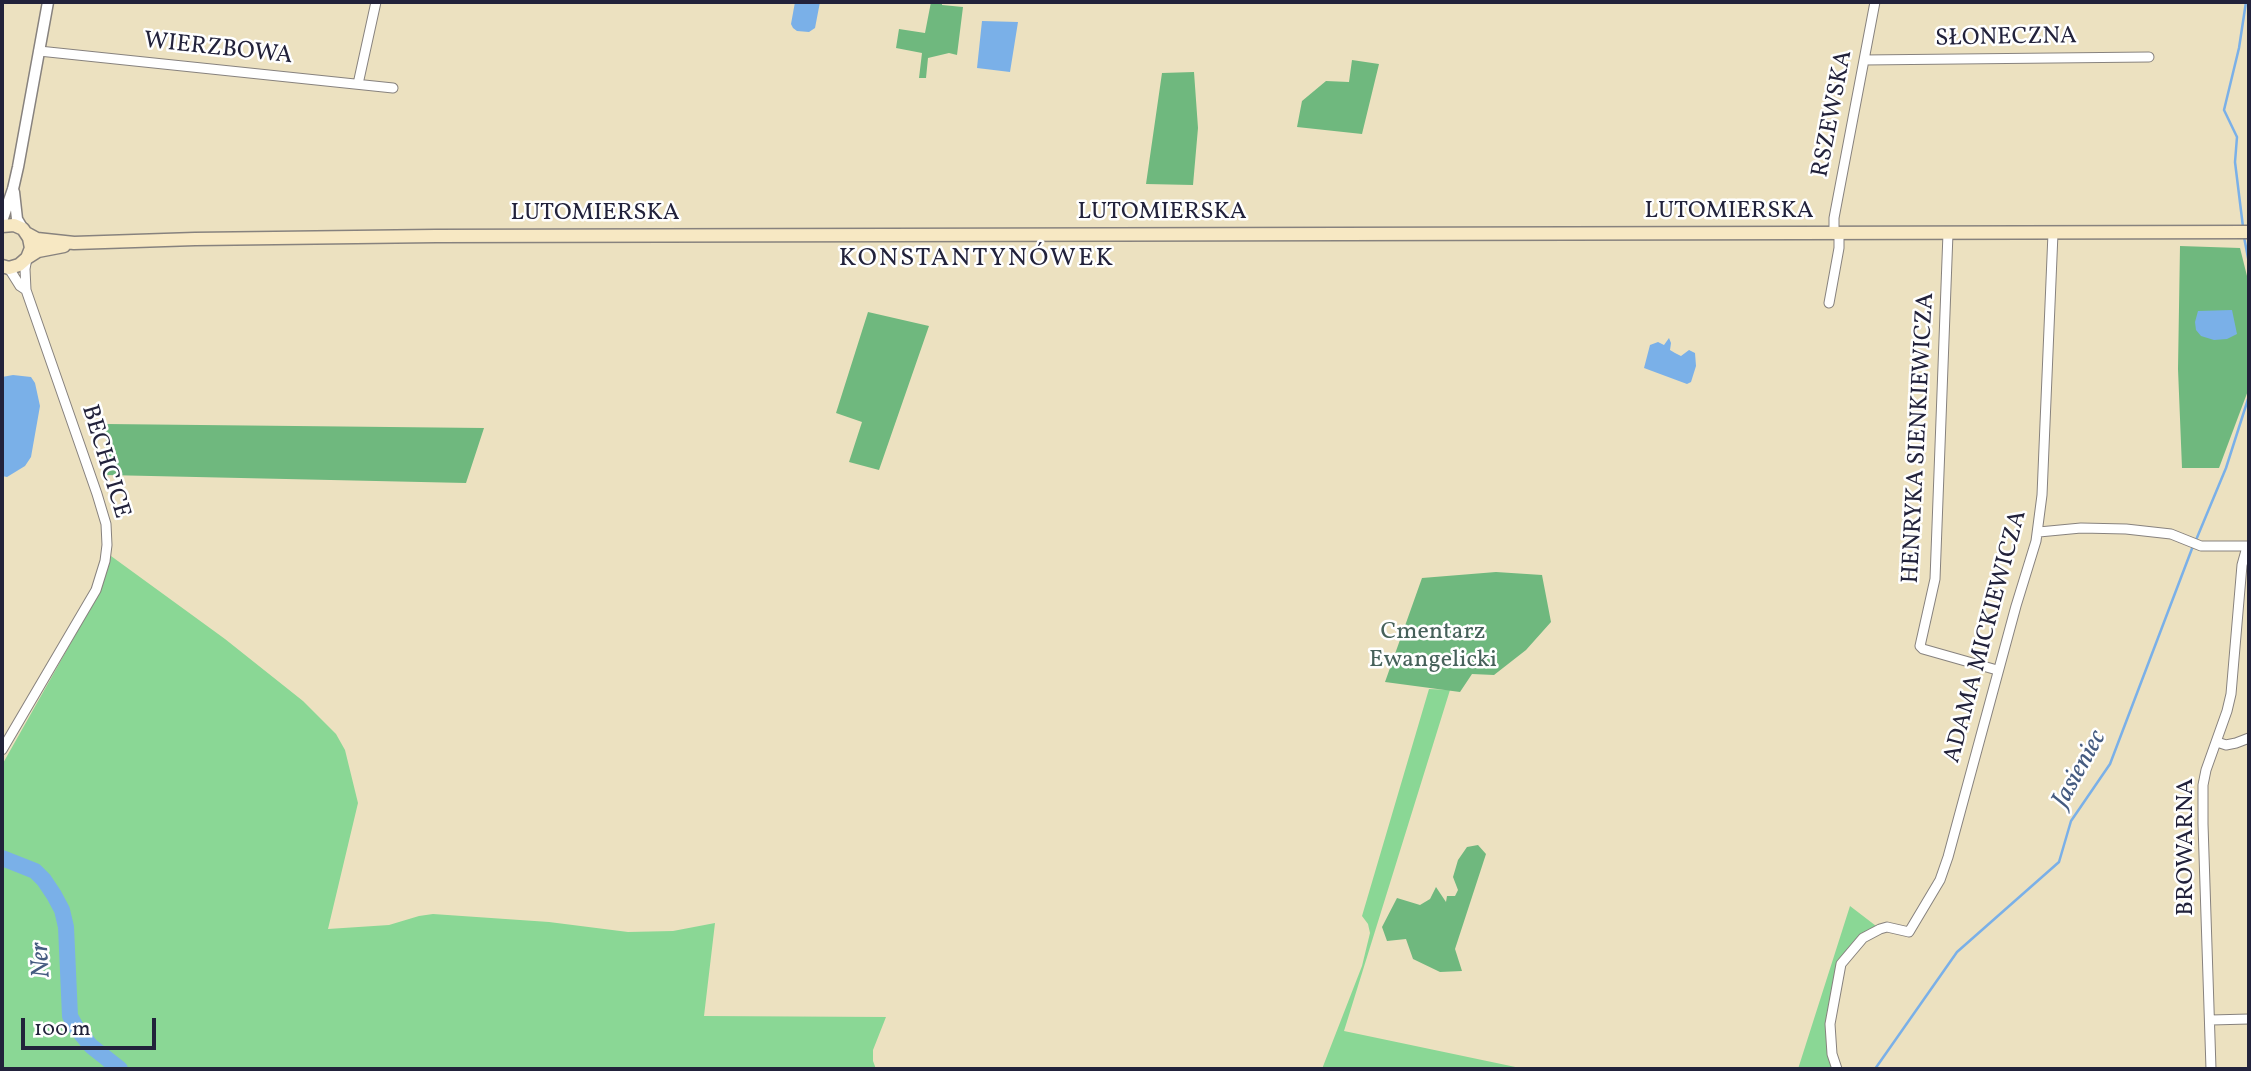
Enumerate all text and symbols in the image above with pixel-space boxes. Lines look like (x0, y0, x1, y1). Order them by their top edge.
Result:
street label: SŁONECZNA (1935, 23, 2077, 55)
street label: WIERZBOWA (142, 28, 294, 72)
street label: RSZEWSKA (1808, 48, 1860, 180)
street label: LUTOMIERSKA (1644, 199, 1814, 227)
street label: LUTOMIERSKA (1077, 200, 1247, 228)
street label: LUTOMIERSKA (510, 201, 680, 229)
district label: KONSTANTYNÓWEK (841, 244, 1113, 276)
street label: HENRYKA SIENKIEWICZA (1898, 292, 1942, 584)
street label: BECHCICE (73, 402, 135, 522)
street label: ADAMA MICKIEWICZA (1939, 508, 2035, 766)
park label: Cmentarz Ewangelicki (1369, 620, 1497, 676)
water label: Jasieniec (2047, 726, 2115, 814)
street label: BROWARNA (2174, 778, 2202, 916)
water label: Ner (26, 941, 60, 979)
scale bar (24, 1004, 159, 1048)
text: 100 m (34, 1015, 91, 1044)

